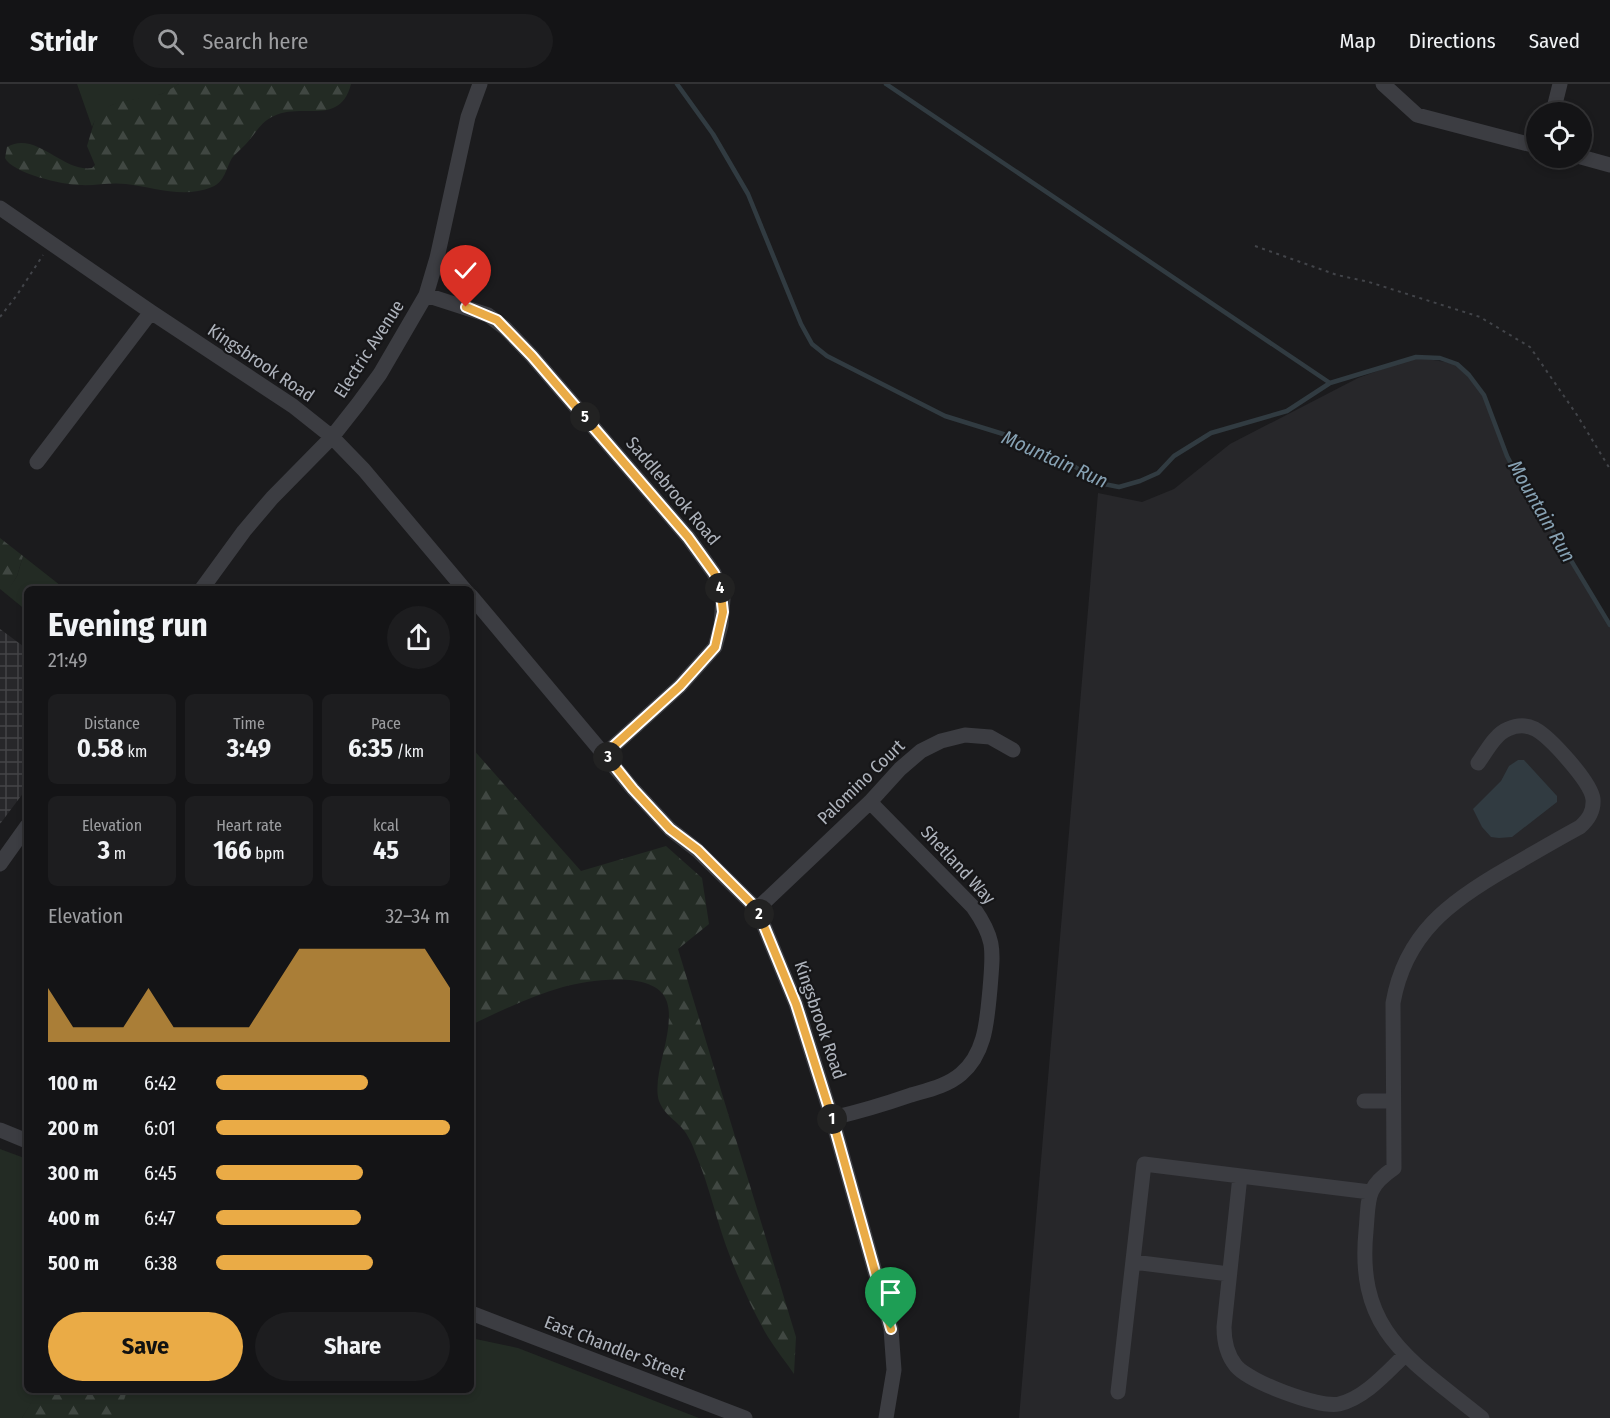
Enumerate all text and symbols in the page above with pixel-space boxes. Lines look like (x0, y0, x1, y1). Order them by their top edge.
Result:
search box (133, 14, 553, 68)
text: Stridr (30, 25, 97, 58)
icon: search (154, 25, 187, 58)
text: Search here (202, 28, 308, 55)
text: Map (1339, 28, 1376, 54)
text: Directions (1409, 28, 1496, 54)
text: Saved (1529, 28, 1580, 54)
map controls (1526, 102, 1592, 168)
button: locate (1526, 102, 1592, 168)
pin (440, 245, 491, 307)
icon: check (449, 254, 482, 287)
street label: Electric Avenue (329, 296, 409, 402)
street label: Kingsbrook Road (204, 319, 318, 407)
pin: 5 (570, 402, 600, 432)
text: 5 (581, 407, 589, 426)
water label: Mountain Run (998, 425, 1112, 493)
street label: Saddlebrook Road (621, 432, 725, 550)
water label: Mountain Run (1503, 456, 1581, 566)
pin: 4 (705, 573, 735, 603)
text: 4 (716, 578, 724, 597)
text: Evening run (48, 605, 208, 645)
button: share (387, 606, 450, 669)
text: 21:49 (48, 648, 87, 672)
text: Distance (84, 714, 140, 733)
text: Time (233, 714, 265, 733)
text: Pace (371, 714, 401, 733)
text: 0.58 (77, 733, 124, 764)
text: 3:49 (227, 733, 271, 764)
text: 6:35 (348, 733, 393, 764)
street label: Palomino Court (813, 735, 909, 829)
text: km (124, 742, 147, 761)
text: /km (393, 742, 424, 761)
pin: 3 (593, 742, 623, 772)
text: 3 (604, 747, 612, 766)
text: Elevation (82, 816, 142, 835)
text: Heart rate (216, 816, 282, 835)
text: kcal (373, 816, 399, 835)
street label: Shetland Way (916, 821, 1000, 909)
text: 3 (98, 835, 110, 866)
text: 166 (213, 835, 252, 866)
text: 45 (373, 835, 399, 866)
text: m (110, 844, 126, 863)
text: bpm (252, 844, 285, 863)
pin: 2 (744, 899, 774, 929)
text: Elevation (48, 904, 123, 928)
text: 32–34 m (385, 904, 450, 928)
text: 2 (755, 904, 763, 923)
street label: Kingsbrook Road (789, 958, 851, 1082)
text: 100 m (48, 1071, 98, 1095)
text: 6:42 (144, 1071, 176, 1095)
pin: 1 (817, 1104, 847, 1134)
text: 1 (829, 1109, 835, 1128)
text: 200 m (48, 1116, 99, 1140)
text: 6:01 (144, 1116, 176, 1140)
text: 300 m (48, 1161, 99, 1185)
text: 6:45 (144, 1161, 177, 1185)
text: 400 m (48, 1206, 100, 1230)
text: 6:47 (144, 1206, 175, 1230)
text: 500 m (48, 1251, 99, 1275)
text: 6:38 (144, 1251, 177, 1275)
pin (865, 1267, 916, 1329)
icon: arrive (874, 1276, 907, 1309)
street label: East Chandler Street (541, 1311, 689, 1385)
button: Save (48, 1312, 243, 1381)
button: Share (255, 1312, 450, 1381)

